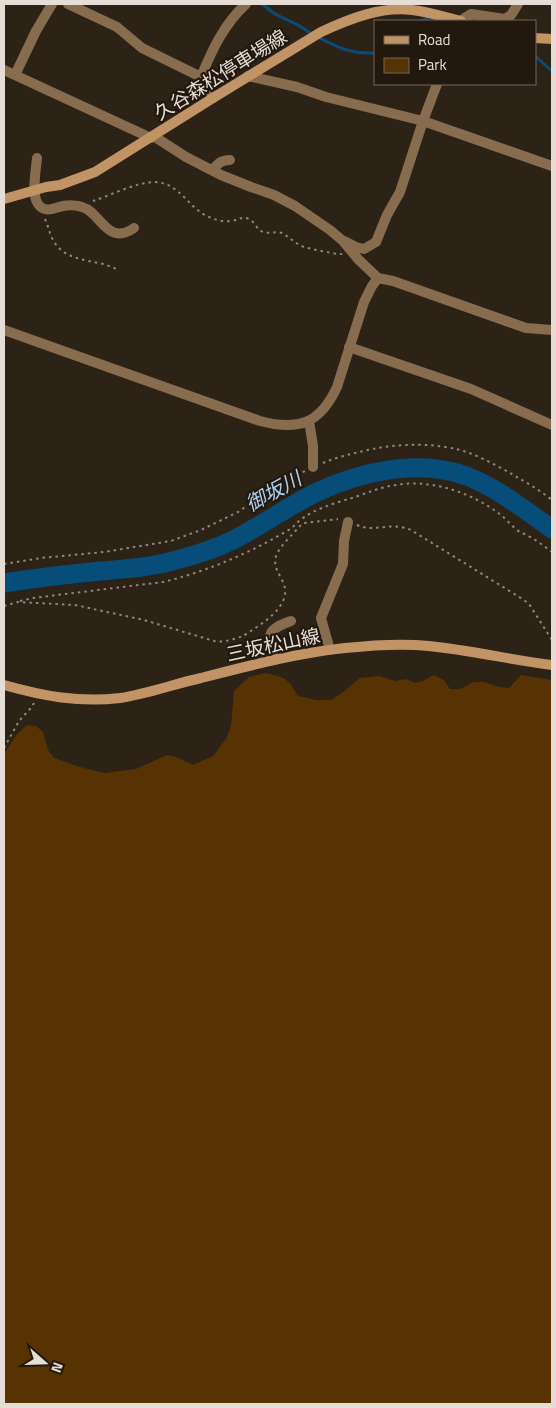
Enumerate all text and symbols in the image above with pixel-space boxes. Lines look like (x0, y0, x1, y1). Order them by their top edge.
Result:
legend (374, 20, 536, 85)
street label: 久谷森松停車場線 (148, 21, 292, 127)
text: Road (418, 28, 450, 51)
text: Park (418, 53, 447, 76)
water label: 御坂川 (239, 462, 309, 519)
street label: 三坂松山線 (224, 620, 322, 668)
north arrow (20, 1338, 70, 1388)
text: N (46, 1359, 69, 1376)

